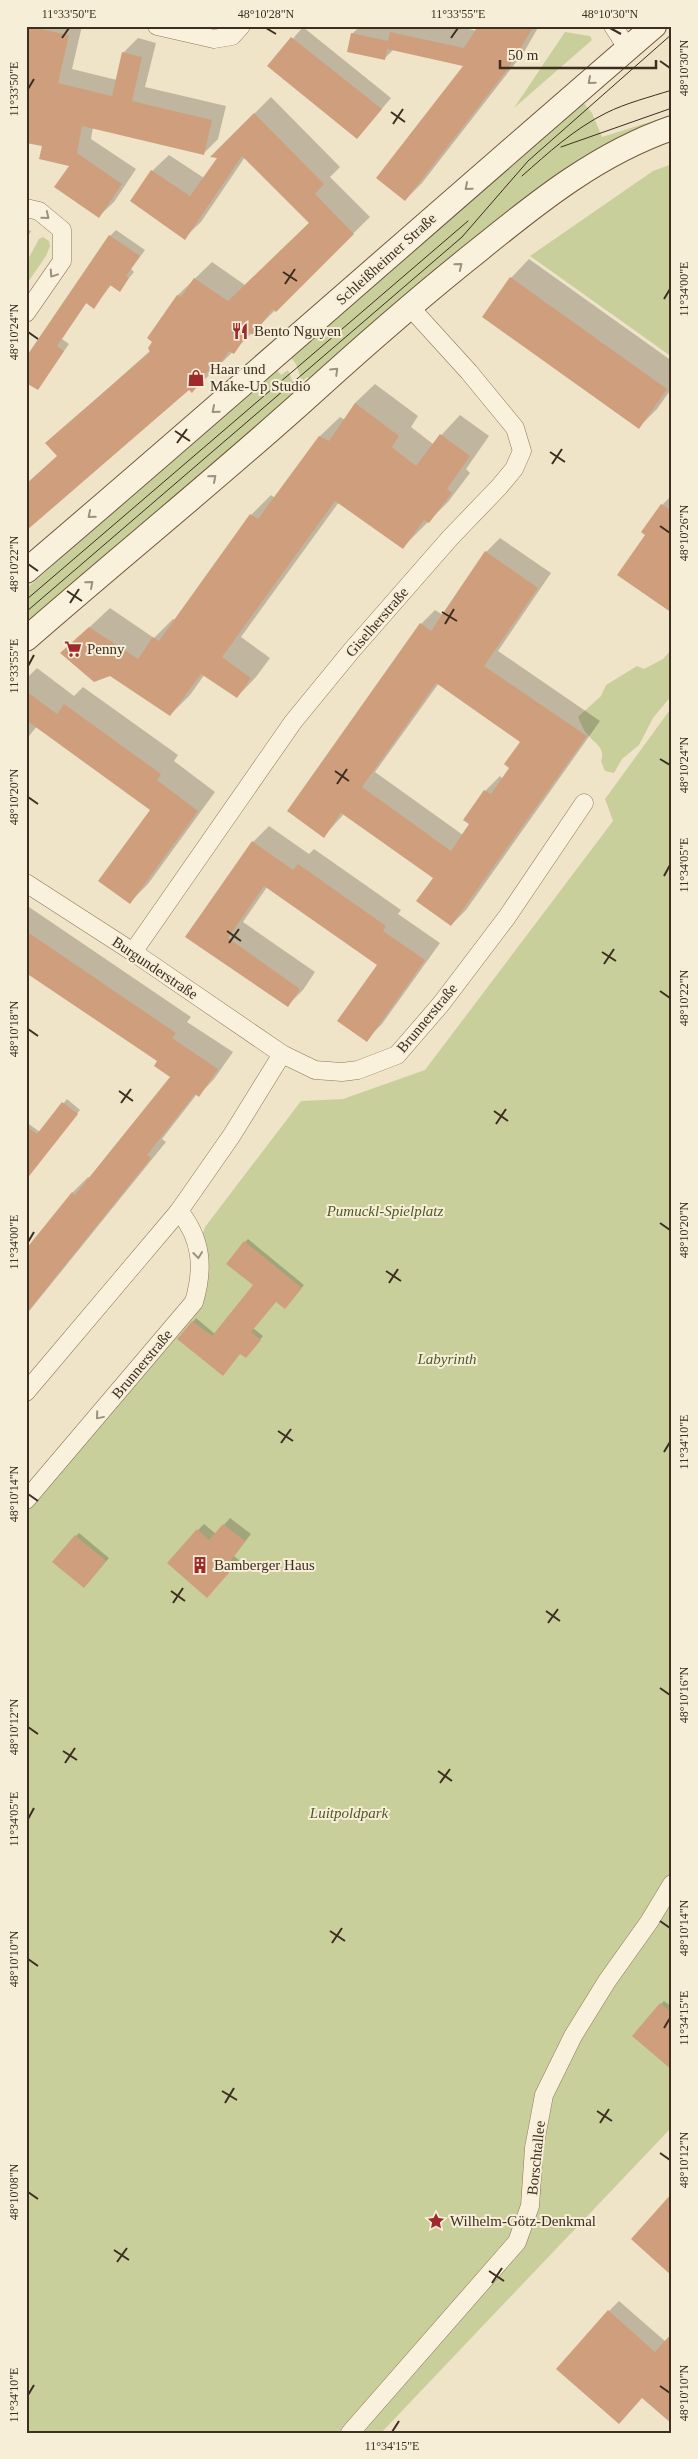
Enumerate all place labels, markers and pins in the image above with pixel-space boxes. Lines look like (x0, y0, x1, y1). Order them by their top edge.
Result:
restaurant icon: Bento Nguyen (230, 321, 250, 341)
place label: Bento Nguyen (254, 323, 342, 339)
place label: Haar und Make-Up Studio (210, 361, 310, 394)
shop icon: Haar und Make-Up Studio (186, 368, 206, 388)
supermarket icon: Penny (63, 639, 83, 659)
place label: Penny (87, 641, 125, 657)
building icon: Bamberger Haus (190, 1555, 210, 1575)
place label: Bamberger Haus (214, 1557, 315, 1573)
place icon: Wilhelm-Götz-Denkmal (426, 2211, 446, 2231)
place label: Wilhelm-Götz-Denkmal (450, 2213, 596, 2229)

